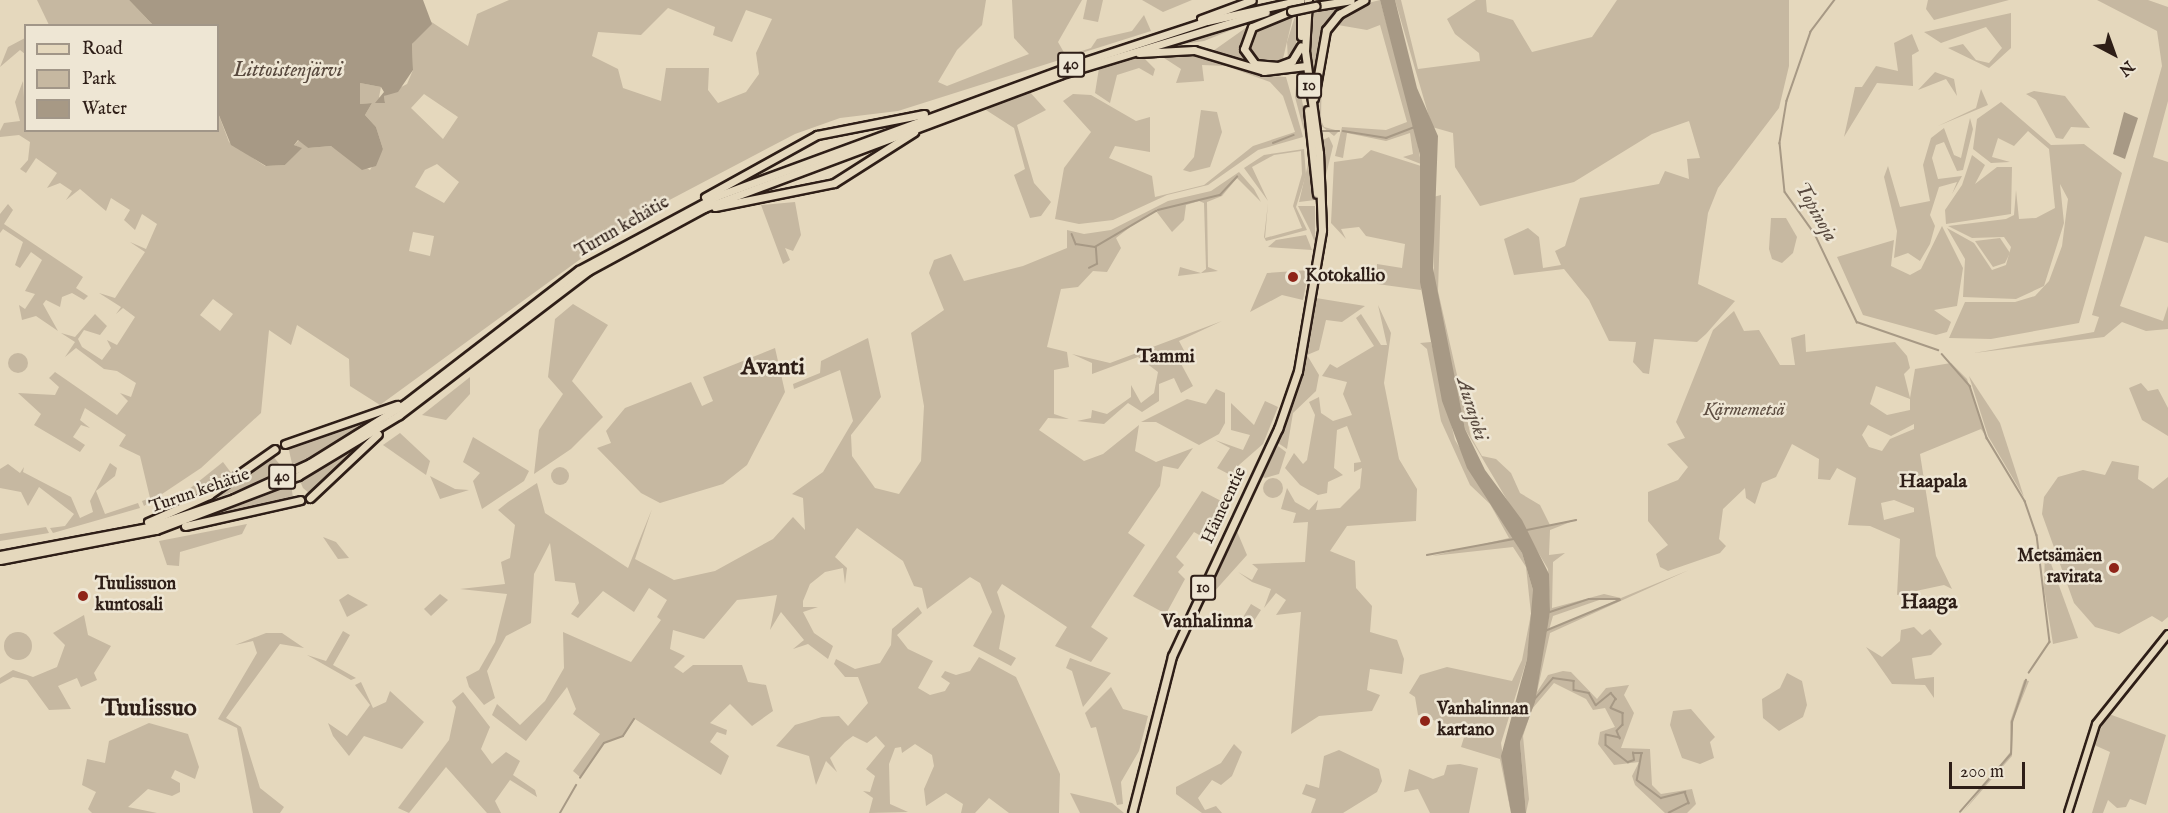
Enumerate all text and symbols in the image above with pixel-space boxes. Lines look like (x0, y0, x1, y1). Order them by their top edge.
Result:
legend (24, 24, 219, 132)
north arrow (2084, 24, 2144, 84)
text: Road (82, 38, 123, 61)
road number: 40 (1056, 52, 1086, 78)
text: N (2114, 55, 2138, 80)
water label: Littoistenjärvi (234, 58, 342, 82)
text: Park (82, 68, 116, 91)
road number: 10 (1296, 73, 1322, 99)
text: Water (82, 98, 127, 121)
water label: Topinoja (1789, 178, 1843, 246)
street label: Turun kehätie (572, 192, 674, 264)
place label: Kotokallio (1305, 266, 1385, 288)
marker: Kotokallio (1286, 270, 1300, 284)
district label: Tammi (1137, 344, 1195, 368)
district label: Avanti (741, 354, 805, 382)
water label: Aurajoki (1451, 375, 1493, 443)
park label: Kärmemetsä (1703, 400, 1785, 422)
road number: 40 (267, 464, 297, 490)
street label: Hämeentie (1198, 464, 1252, 548)
street label: Turun kehätie (147, 465, 253, 519)
district label: Haapala (1899, 469, 1967, 493)
place label: Metsämäen ravirata (2017, 547, 2102, 590)
marker: Metsämäen ravirata (2107, 561, 2121, 575)
place label: Tuulissuon kuntosali (95, 575, 176, 618)
road number: 10 (1190, 575, 1216, 601)
marker: Tuulissuon kuntosali (76, 589, 90, 603)
district label: Haaga (1901, 590, 1957, 616)
district label: Vanhalinna (1161, 609, 1253, 633)
district label: Tuulissuo (101, 695, 197, 723)
place label: Vanhalinnan kartano (1437, 700, 1529, 742)
marker: Vanhalinnan kartano (1418, 714, 1432, 728)
scale bar (1952, 750, 2028, 788)
text: 200 m (1960, 761, 2004, 784)

